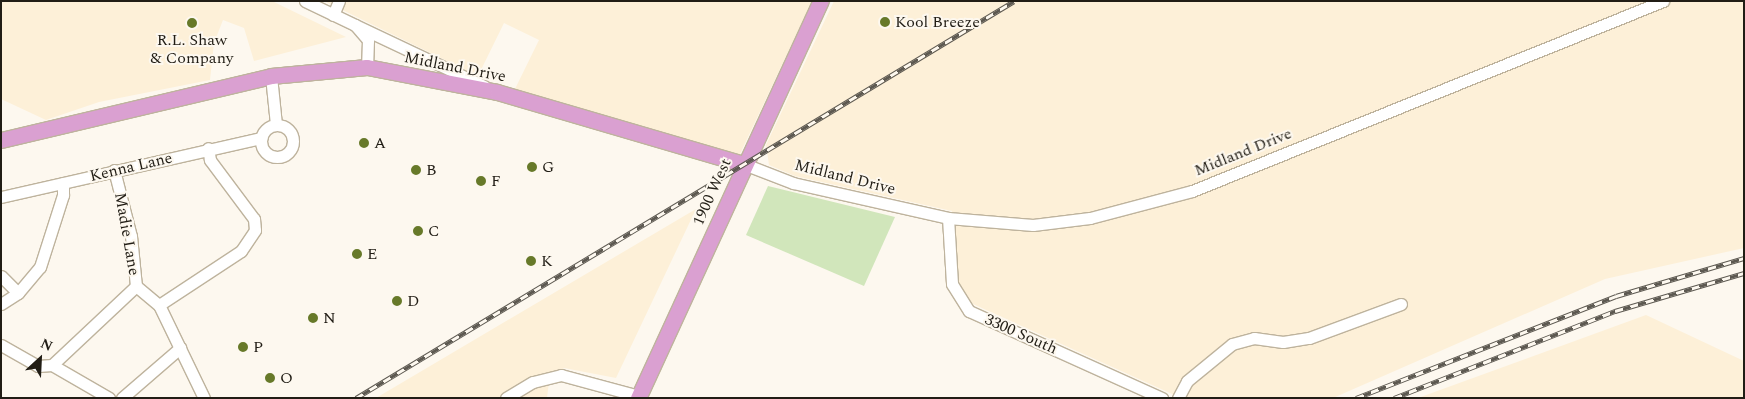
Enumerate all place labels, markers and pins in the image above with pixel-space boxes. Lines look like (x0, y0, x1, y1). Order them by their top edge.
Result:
place label: Kool Breeze (895, 12, 980, 32)
marker: Kool Breeze (879, 16, 891, 28)
marker: R.L. Shaw & Company (186, 17, 198, 29)
place label: R.L. Shaw & Company (151, 30, 233, 68)
place label: A (374, 133, 386, 153)
marker: A (358, 137, 370, 149)
place label: G (542, 157, 554, 177)
place label: B (426, 160, 437, 180)
marker: G (526, 161, 538, 173)
marker: B (410, 164, 422, 176)
place label: F (491, 171, 501, 191)
marker: F (475, 175, 487, 187)
place label: C (428, 221, 440, 241)
marker: C (412, 225, 424, 237)
place label: E (367, 244, 377, 264)
marker: E (351, 248, 363, 260)
place label: K (541, 251, 553, 271)
marker: K (525, 255, 537, 267)
place label: D (407, 291, 419, 311)
marker: D (391, 295, 403, 307)
place label: N (323, 308, 336, 328)
marker: N (307, 312, 319, 324)
place label: P (253, 337, 263, 357)
marker: P (237, 341, 249, 353)
place label: O (280, 368, 293, 388)
marker: O (264, 372, 276, 384)

